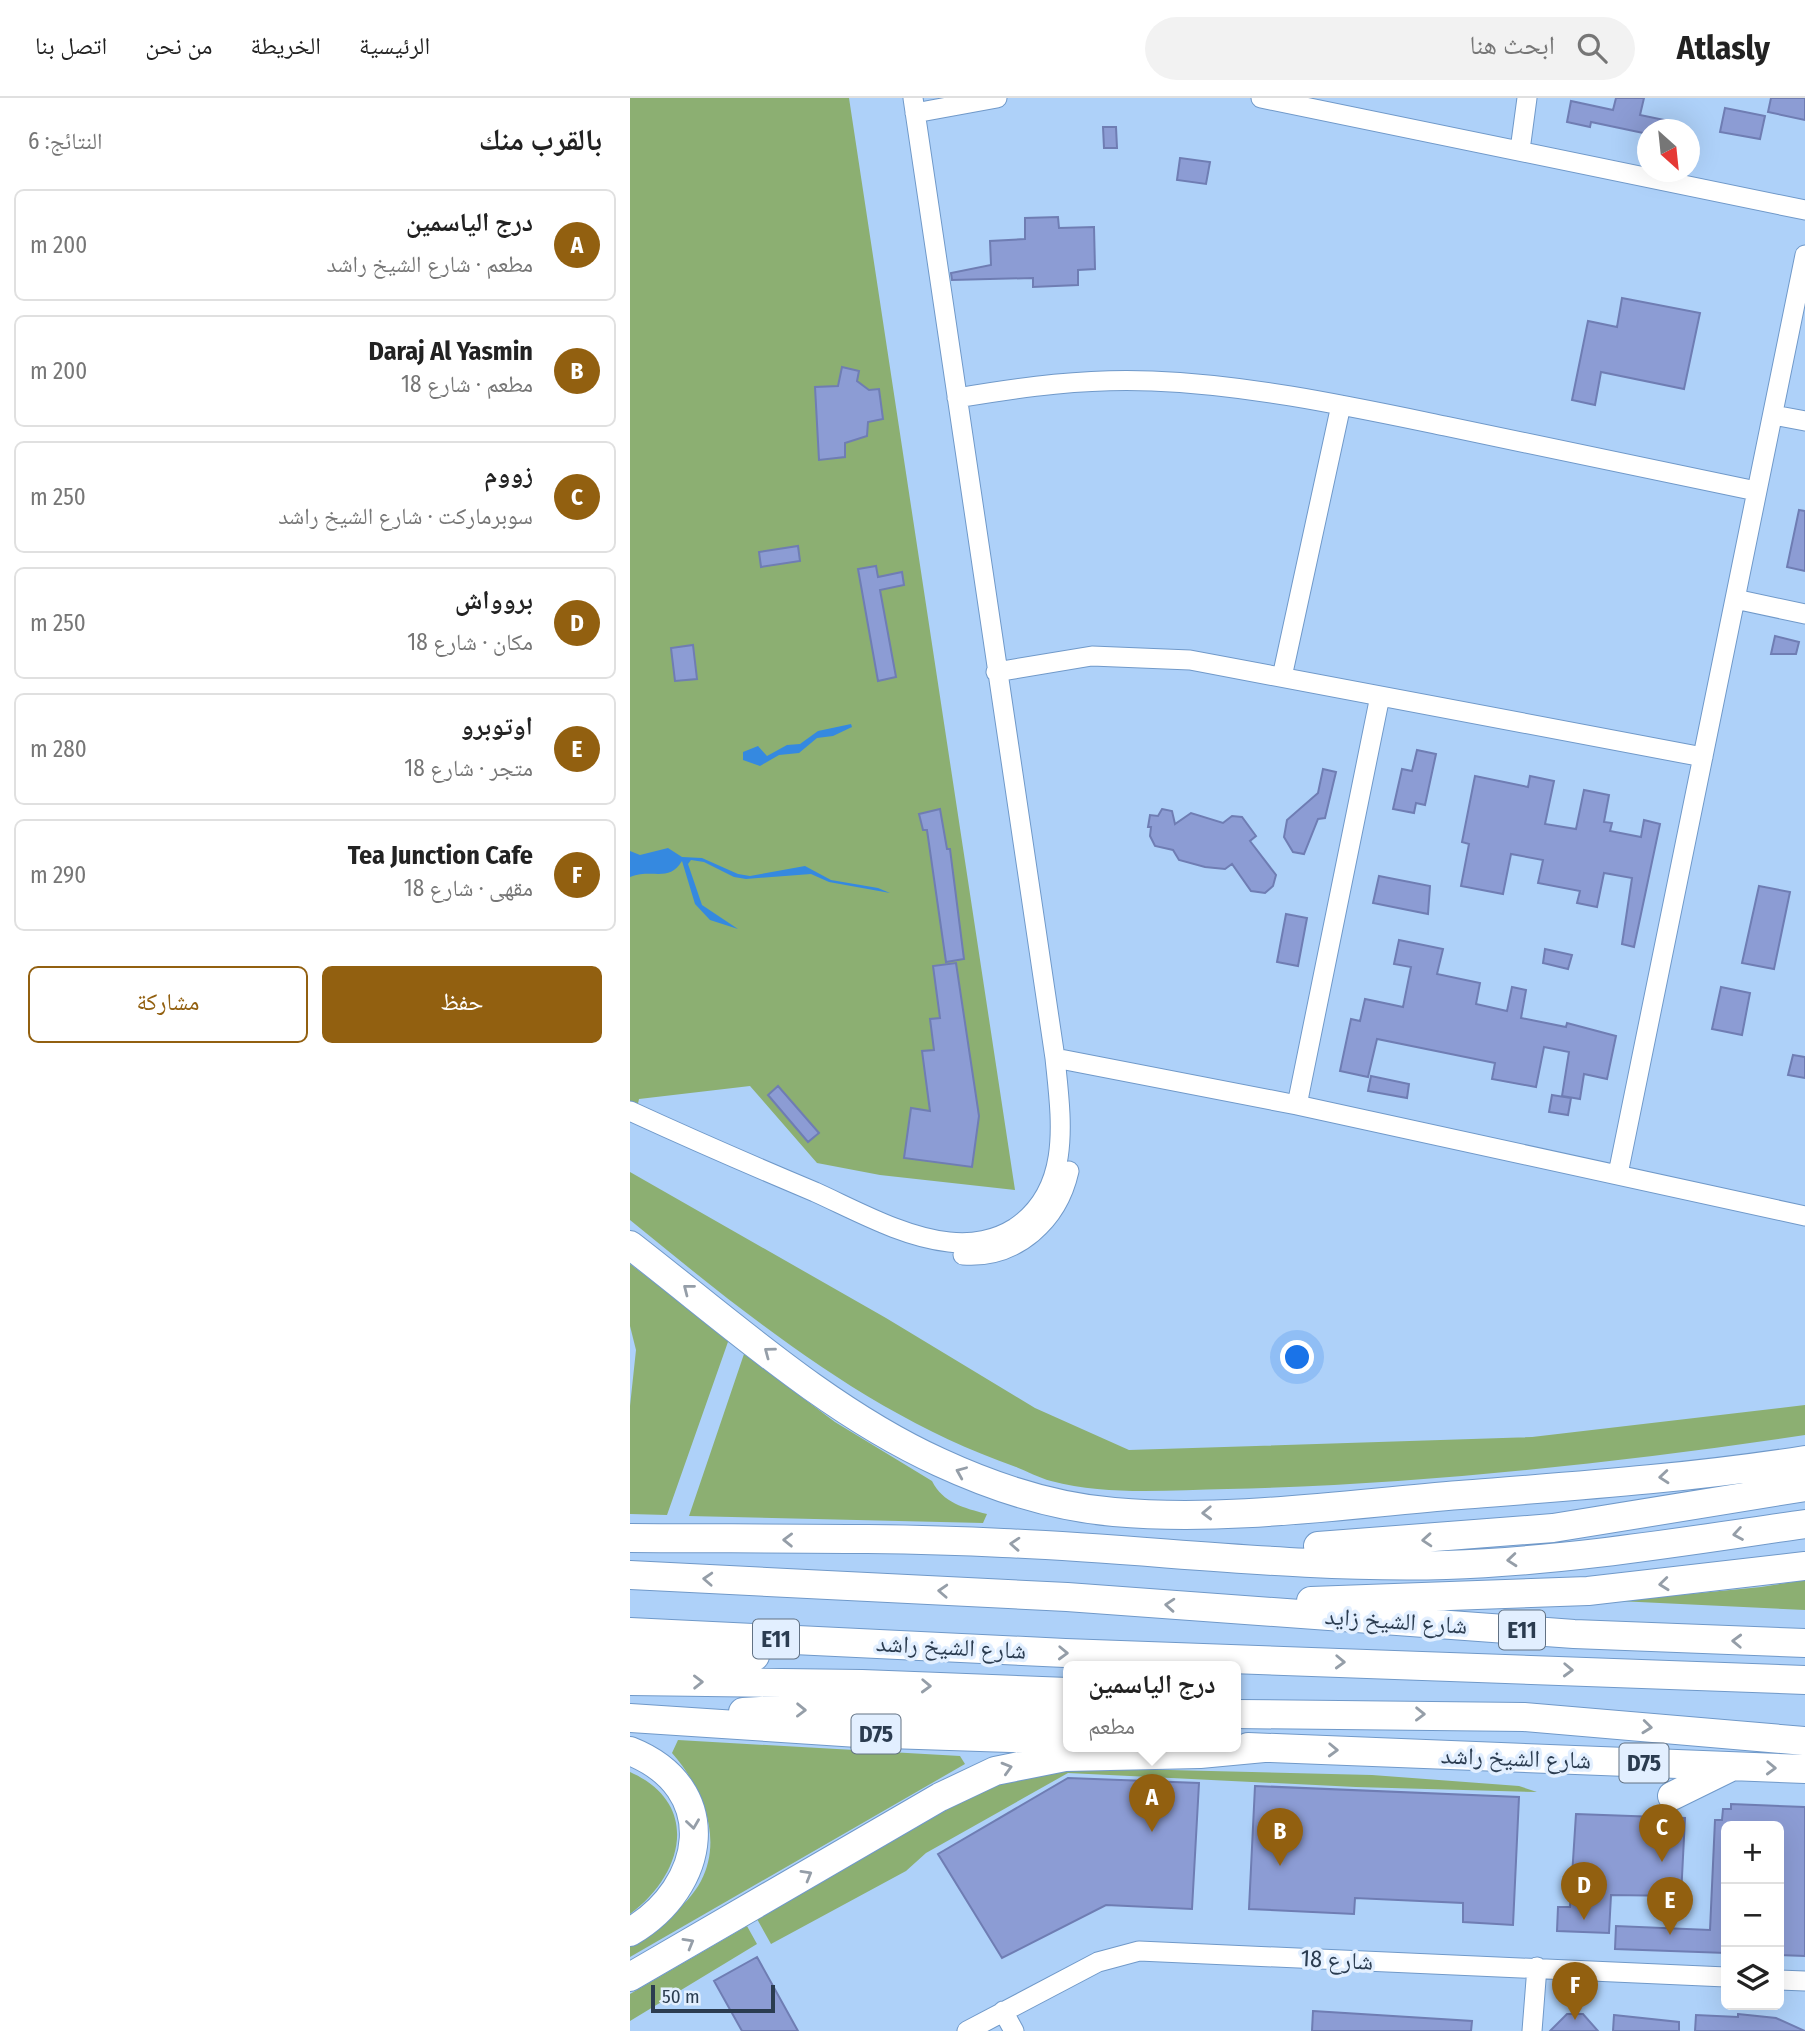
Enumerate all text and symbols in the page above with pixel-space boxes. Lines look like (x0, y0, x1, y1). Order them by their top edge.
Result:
search box (1145, 17, 1635, 80)
text: Atlasly (1677, 28, 1770, 68)
icon: search (1573, 29, 1611, 67)
text: ابحث هنا (1469, 30, 1555, 61)
text: اتصل بنا (35, 32, 107, 60)
text: من نحن (145, 32, 212, 60)
text: الخريطة (250, 32, 321, 60)
text: الرئيسية (359, 32, 430, 60)
north arrow (1637, 119, 1700, 182)
text: بالقرب منك (479, 122, 602, 158)
text: النتائج: 6 (28, 127, 103, 155)
text: درج الياسمين (406, 207, 533, 238)
text: 200 m (30, 231, 87, 259)
text: A (571, 231, 583, 259)
text: مطعم · شارع الشيخ راشد (327, 250, 533, 278)
text: Daraj Al Yasmin (368, 336, 533, 367)
text: 200 m (30, 357, 87, 385)
text: B (571, 357, 583, 385)
text: مطعم · شارع 18 (401, 370, 533, 398)
text: زووم (484, 459, 533, 490)
text: 250 m (30, 483, 86, 511)
text: C (571, 483, 583, 511)
text: سوبرماركت · شارع الشيخ راشد (278, 502, 533, 530)
text: بروواش (455, 585, 533, 616)
text: 250 m (30, 609, 86, 637)
text: D (570, 609, 584, 637)
text: مكان · شارع 18 (407, 628, 533, 656)
text: اوتوبرو (461, 711, 533, 742)
text: 280 m (30, 735, 87, 763)
text: E (572, 735, 582, 763)
text: متجر · شارع 18 (404, 754, 533, 782)
text: Tea Junction Cafe (348, 840, 533, 871)
text: 290 m (30, 861, 86, 889)
text: F (572, 861, 582, 889)
text: مقهى · شارع 18 (404, 874, 533, 902)
button: مشاركة (28, 966, 308, 1043)
button: حفظ (322, 966, 602, 1043)
one-way arrow (683, 1285, 695, 1298)
your location (1280, 1340, 1314, 1374)
one-way arrow (764, 1348, 777, 1360)
one-way arrow (956, 1466, 968, 1480)
one-way arrow (1659, 1470, 1670, 1485)
one-way arrow (1202, 1505, 1213, 1520)
one-way arrow (1732, 1526, 1743, 1541)
one-way arrow (782, 1532, 793, 1547)
one-way arrow (1421, 1532, 1432, 1547)
one-way arrow (1010, 1536, 1021, 1551)
one-way arrow (1506, 1552, 1517, 1567)
one-way arrow (703, 1571, 714, 1586)
one-way arrow (1659, 1577, 1670, 1592)
one-way arrow (938, 1583, 949, 1598)
one-way arrow (1165, 1598, 1176, 1613)
street label: شارع الشيخ زايد (1324, 1602, 1468, 1641)
road number: E11 (1499, 1610, 1545, 1650)
road number: E11 (753, 1620, 799, 1658)
street label: شارع الشيخ راشد (875, 1629, 1027, 1666)
one-way arrow (1731, 1634, 1742, 1649)
one-way arrow (1058, 1645, 1069, 1660)
one-way arrow (1335, 1655, 1346, 1670)
popup (1063, 1661, 1241, 1752)
one-way arrow (1562, 1663, 1573, 1678)
text: درج الياسمين (1088, 1669, 1216, 1700)
one-way arrow (693, 1675, 704, 1690)
one-way arrow (920, 1679, 931, 1694)
one-way arrow (796, 1702, 807, 1718)
one-way arrow (1415, 1707, 1426, 1722)
text: مطعم (1088, 1712, 1135, 1740)
road number: D75 (852, 1714, 900, 1754)
one-way arrow (1641, 1720, 1653, 1735)
street label: شارع الشيخ راشد (1440, 1741, 1592, 1776)
one-way arrow (1327, 1743, 1338, 1758)
road number: D75 (1620, 1744, 1668, 1782)
one-way arrow (1766, 1760, 1777, 1775)
one-way arrow (1001, 1762, 1013, 1776)
pin: A (1129, 1774, 1175, 1832)
pin: C (1639, 1804, 1685, 1862)
pin: B (1257, 1808, 1303, 1866)
one-way arrow (685, 1818, 700, 1830)
map controls (1721, 1821, 1784, 2010)
button: + (1721, 1821, 1784, 1884)
pin: D (1561, 1862, 1607, 1920)
one-way arrow (799, 1870, 812, 1883)
pin: E (1647, 1877, 1693, 1935)
button: − (1721, 1884, 1784, 1947)
one-way arrow (681, 1938, 694, 1951)
street label: شارع 18 (1300, 1944, 1374, 1977)
button: layers (1721, 1947, 1784, 2010)
pin: F (1552, 1962, 1598, 2020)
scale bar (651, 1982, 775, 2014)
text: 50 m (662, 1985, 700, 2008)

